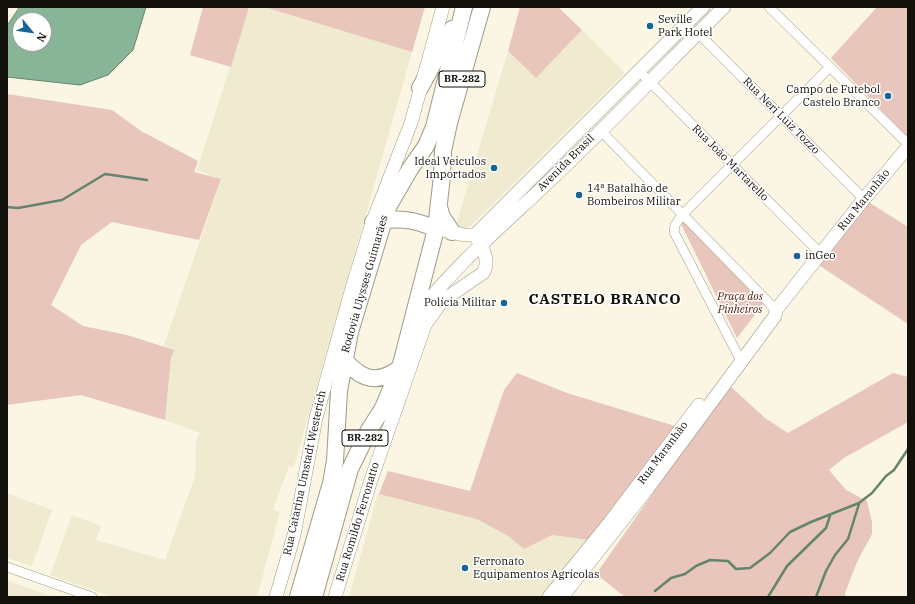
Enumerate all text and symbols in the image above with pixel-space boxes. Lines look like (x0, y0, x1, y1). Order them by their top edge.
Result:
north arrow (12, 12, 52, 52)
place label: Seville Park Hotel (658, 13, 713, 39)
marker: Seville Park Hotel (645, 21, 655, 31)
text: N (33, 30, 50, 45)
road number: BR-282 (439, 71, 485, 87)
street label: Rua Neri Luiz Tozzo (740, 75, 822, 157)
place label: Campo de Futebol Castelo Branco (786, 83, 880, 109)
marker: Campo de Futebol Castelo Branco (883, 91, 893, 101)
street label: Rua João Martarello (689, 122, 771, 204)
street label: Avenida Brasil (535, 132, 597, 194)
place label: Ideal Veiculos Importados (414, 155, 486, 181)
marker: Ideal Veiculos Importados (489, 163, 499, 173)
street label: Rua Maranhão (835, 167, 893, 233)
place label: 14ª Batalhão de Bombeiros Militar (587, 182, 681, 208)
marker: 14ª Batalhão de Bombeiros Militar (574, 190, 584, 200)
street label: Rodovia Ulysses Guimarães (339, 214, 391, 354)
place label: inGeo (805, 249, 836, 263)
marker: inGeo (792, 251, 802, 261)
park label: Praça dos Pinheiros (717, 290, 763, 316)
district label: CASTELO BRANCO (528, 291, 682, 309)
place label: Polícia Militar (424, 296, 496, 310)
marker: Polícia Militar (499, 298, 509, 308)
street label: Rua Catarina Umstadt Westerich (281, 389, 329, 557)
street label: Rua Maranhão (635, 419, 691, 487)
road number: BR-282 (342, 430, 388, 446)
street label: Rua Romildo Ferronatto (334, 461, 382, 583)
place label: Ferronato Equipamentos Agrícolas (473, 555, 599, 581)
marker: Ferronato Equipamentos Agrícolas (460, 563, 470, 573)

